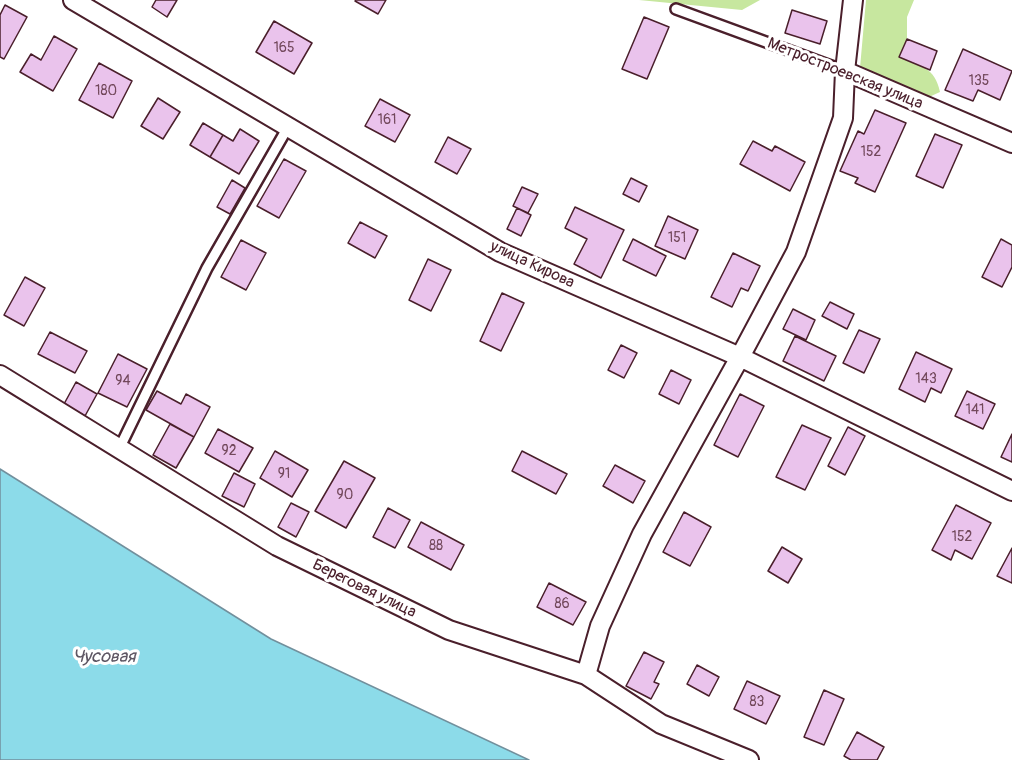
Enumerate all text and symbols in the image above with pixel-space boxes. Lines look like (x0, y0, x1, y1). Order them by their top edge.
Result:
street label: Метростроевская улица (764, 34, 926, 114)
house number: 165 (273, 40, 295, 56)
house number: 135 (969, 73, 989, 89)
house number: 180 (95, 83, 117, 99)
house number: 161 (377, 112, 397, 128)
house number: 152 (861, 144, 881, 160)
house number: 151 (668, 230, 686, 246)
street label: улица Кирова (487, 237, 577, 293)
house number: 143 (915, 371, 937, 387)
house number: 94 (115, 373, 131, 389)
house number: 141 (965, 402, 985, 418)
house number: 92 (221, 443, 237, 459)
house number: 91 (278, 466, 290, 482)
house number: 90 (337, 487, 353, 503)
house number: 152 (952, 529, 972, 545)
house number: 88 (429, 538, 443, 554)
street label: Береговая улица (309, 556, 419, 622)
house number: 86 (554, 596, 570, 612)
water label: Чусовая (73, 646, 135, 668)
house number: 83 (750, 694, 764, 710)

